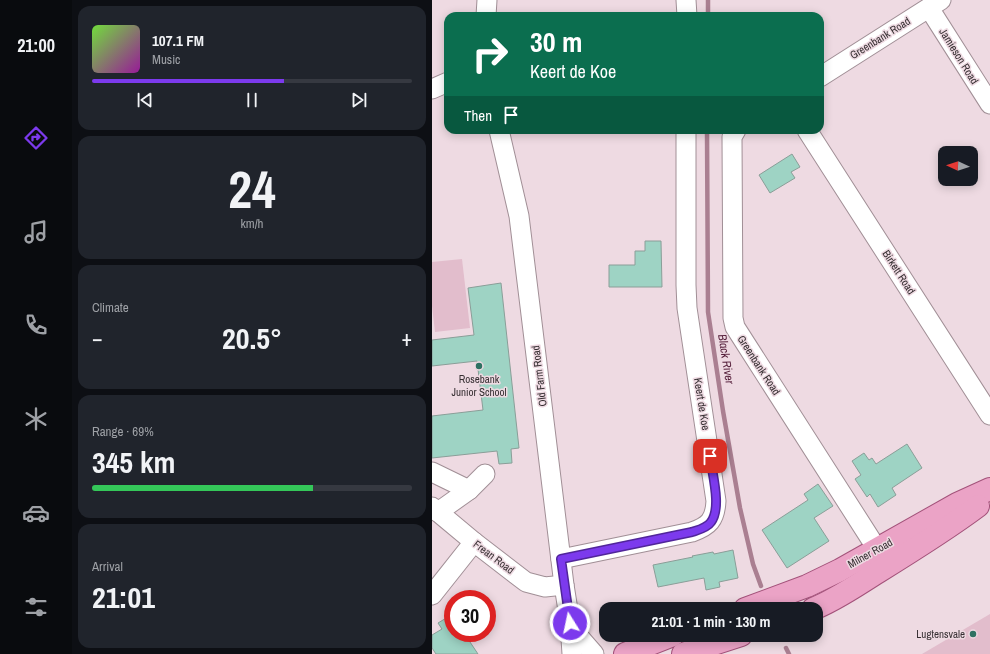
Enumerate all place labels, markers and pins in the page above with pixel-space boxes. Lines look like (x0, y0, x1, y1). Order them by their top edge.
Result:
marker: Rosebank Junior School (474, 361, 484, 371)
place label: Rosebank Junior School (451, 372, 507, 399)
pin (693, 439, 727, 473)
place label: Lugtensvale (916, 627, 965, 641)
marker: Lugtensvale (968, 629, 978, 639)

